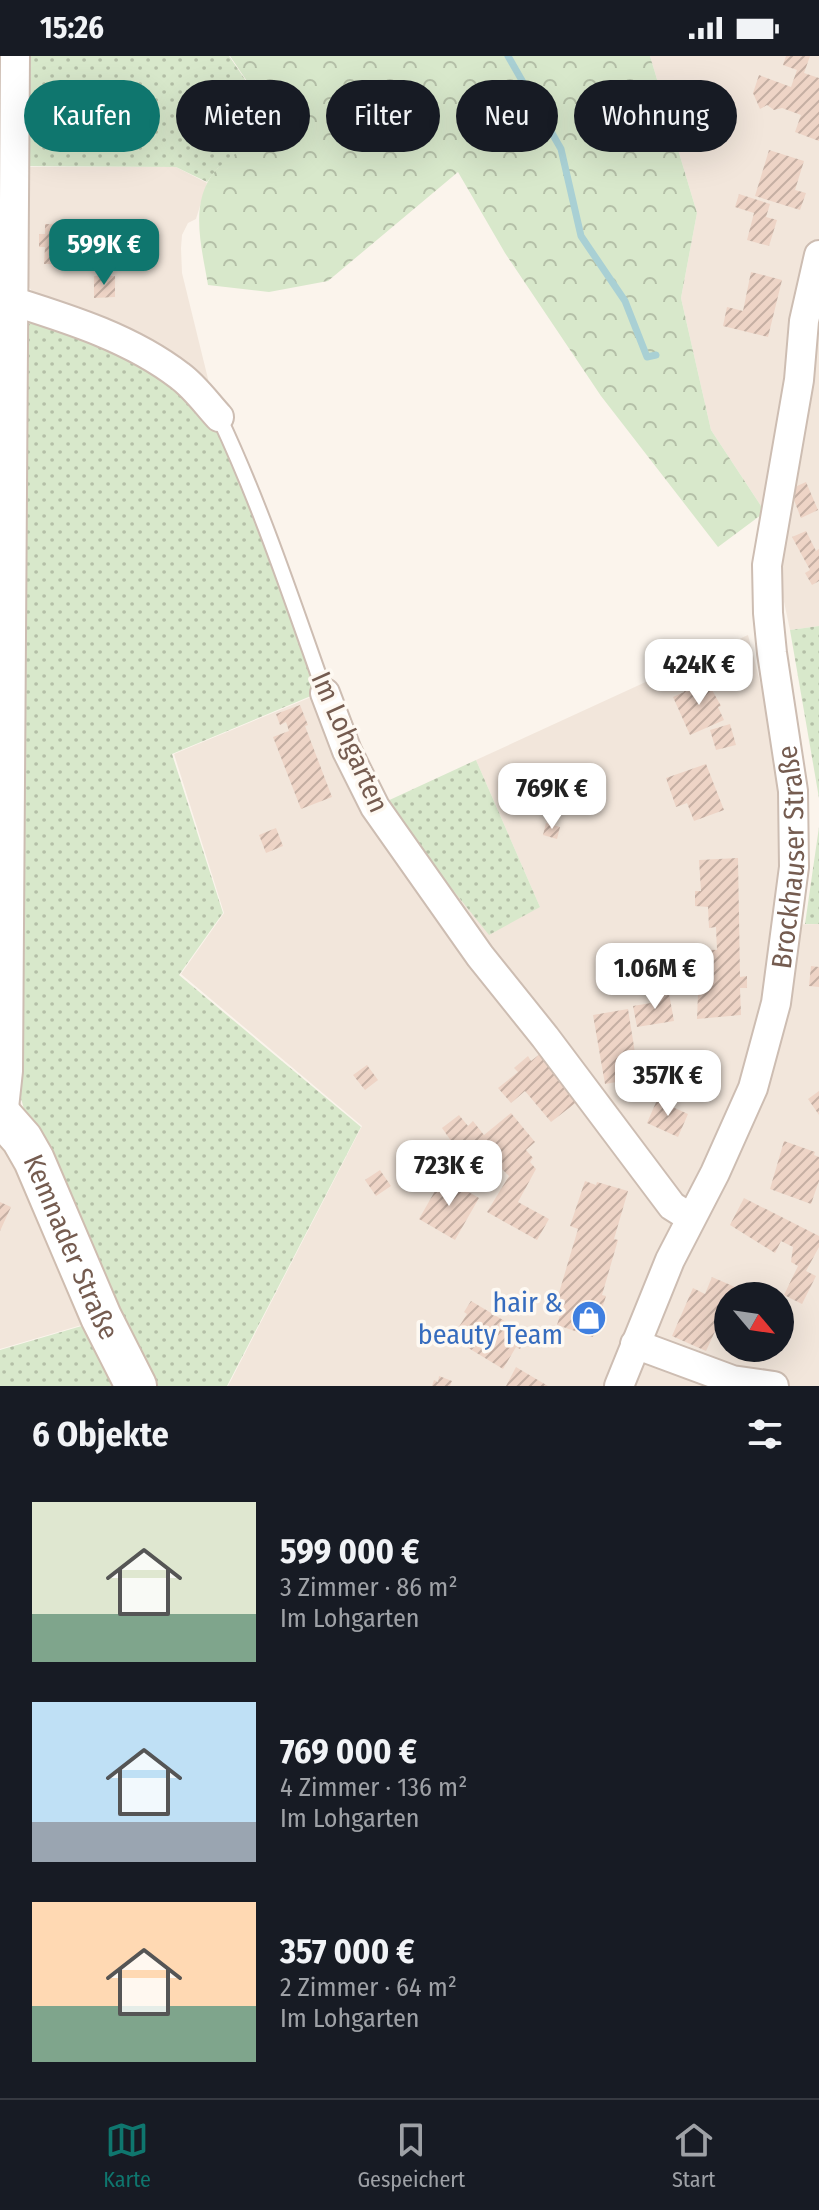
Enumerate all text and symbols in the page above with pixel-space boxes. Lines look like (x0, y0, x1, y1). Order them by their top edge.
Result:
text: 15:26 (40, 10, 104, 46)
chip: Kaufen (24, 80, 160, 152)
chip: Mieten (176, 80, 310, 152)
chip: Filter (326, 80, 440, 152)
chip: Neu (456, 80, 558, 152)
chip: Wohnung (574, 80, 737, 152)
pin: 599K € (39, 219, 169, 287)
text: 599K € (67, 229, 141, 260)
pin: 424K € (634, 639, 764, 707)
text: 424K € (663, 649, 735, 680)
street label: Im Lohgarten (304, 667, 396, 817)
street label: Brockhauser Straße (764, 743, 811, 970)
pin: 769K € (487, 763, 617, 831)
text: 769K € (516, 773, 588, 804)
pin: 1.06M € (581, 943, 729, 1011)
text: 1.06M € (614, 953, 696, 984)
pin: 357K € (603, 1050, 733, 1118)
text: 357K € (633, 1060, 703, 1091)
pin: 723K € (384, 1140, 514, 1208)
street label: Kemnader Straße (17, 1149, 126, 1345)
text: 723K € (414, 1150, 484, 1181)
north arrow (714, 1282, 794, 1362)
map controls (714, 1282, 794, 1362)
place label: hair & beauty Team (418, 1286, 563, 1351)
shop icon: hair & beauty Team (570, 1299, 608, 1337)
icon: filters (743, 1412, 787, 1456)
text: 6 Objekte (32, 1414, 169, 1455)
text: 599 000 € (280, 1531, 419, 1572)
icon: home (96, 1534, 192, 1630)
text: 3 Zimmer · 86 m² (280, 1572, 458, 1603)
text: Im Lohgarten (280, 1603, 419, 1634)
text: 769 000 € (280, 1731, 417, 1772)
icon: home (96, 1734, 192, 1830)
text: 4 Zimmer · 136 m² (280, 1772, 467, 1803)
text: Im Lohgarten (280, 1803, 419, 1834)
text: 357 000 € (280, 1931, 415, 1972)
icon: home (96, 1934, 192, 2030)
text: 2 Zimmer · 64 m² (280, 1972, 457, 2003)
text: Im Lohgarten (280, 2003, 419, 2034)
tab: Karte (103, 2118, 151, 2193)
tab: Gespeichert (357, 2118, 465, 2193)
tab: Start (672, 2118, 716, 2193)

